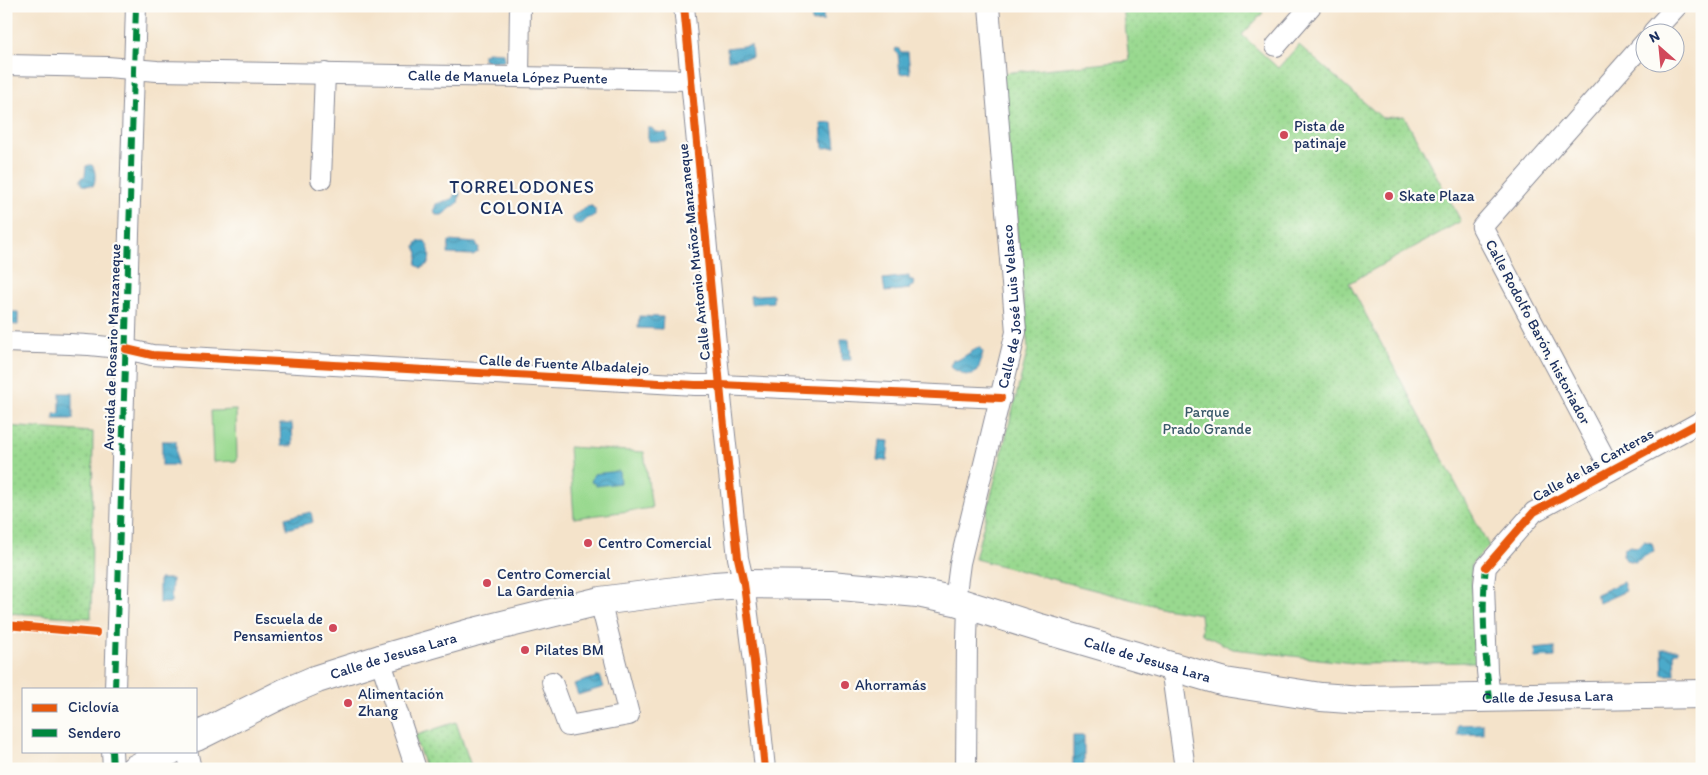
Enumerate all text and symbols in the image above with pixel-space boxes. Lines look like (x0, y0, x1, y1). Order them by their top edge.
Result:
north arrow (1636, 22, 1686, 72)
text: N (1646, 27, 1662, 47)
street label: Calle de Manuela López Puente (408, 66, 608, 88)
place label: Pista de patinaje (1294, 117, 1346, 152)
marker: Pista de patinaje (1278, 129, 1290, 141)
street label: Calle Antonio Muñoz Manzaneque (674, 143, 714, 361)
district label: TORRELODONES COLONIA (449, 176, 595, 219)
place label: Skate Plaza (1399, 187, 1475, 205)
marker: Skate Plaza (1383, 190, 1395, 202)
street label: Calle de José Luis Velasco (994, 224, 1025, 390)
street label: Calle Rodolfo Barón, historiador (1481, 236, 1595, 428)
street label: Avenida de Rosario Manzaneque (99, 243, 125, 451)
street label: Calle de Fuente Albadalejo (478, 351, 650, 377)
park label: Parque Prado Grande (1162, 403, 1252, 438)
street label: Calle de las Canteras (1529, 424, 1657, 506)
place label: Centro Comercial (598, 534, 712, 552)
marker: Centro Comercial (582, 537, 594, 549)
place label: Centro Comercial La Gardenia (497, 565, 611, 600)
marker: Centro Comercial La Gardenia (481, 577, 493, 589)
place label: Escuela de Pensamientos (233, 610, 323, 645)
marker: Escuela de Pensamientos (327, 622, 339, 634)
street label: Calle de Jesusa Lara (328, 628, 459, 683)
street label: Calle de Jesusa Lara (1082, 632, 1213, 686)
place label: Pilates BM (535, 641, 604, 659)
marker: Pilates BM (519, 644, 531, 656)
place label: Ahorramás (855, 676, 927, 694)
marker: Ahorramás (839, 679, 851, 691)
place label: Alimentación Zhang (358, 685, 444, 720)
street label: Calle de Jesusa Lara (1482, 687, 1614, 707)
legend (22, 688, 198, 752)
marker: Alimentación Zhang (342, 697, 354, 709)
text: Ciclovía (68, 698, 119, 716)
text: Sendero (68, 724, 121, 742)

